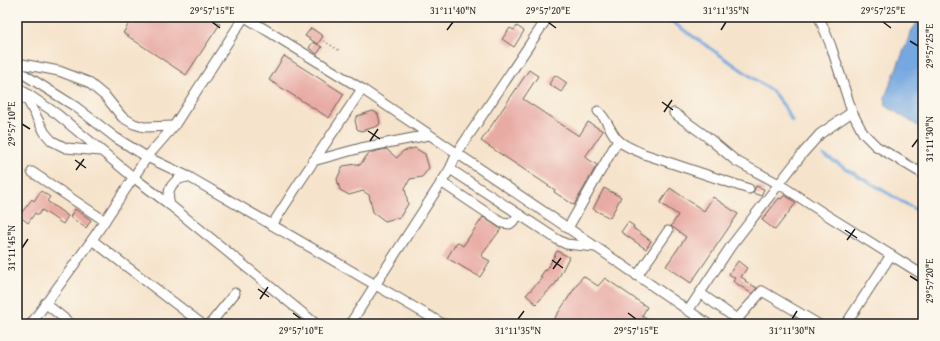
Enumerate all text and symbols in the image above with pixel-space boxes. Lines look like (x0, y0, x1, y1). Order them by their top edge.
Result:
text: 29°57'15"E (190, 3, 234, 18)
text: 31°11'40"N (430, 3, 476, 18)
text: 29°57'20"E (526, 3, 570, 18)
text: 31°11'35"N (703, 3, 749, 18)
text: 29°57'25"E (861, 3, 905, 18)
text: 29°57'25"E (922, 24, 937, 68)
text: 29°57'10"E (4, 102, 19, 146)
text: 31°11'30"N (922, 116, 937, 162)
text: 31°11'45"N (4, 225, 19, 271)
text: 29°57'20"E (922, 259, 937, 303)
text: 29°57'10"E (279, 323, 323, 338)
text: 31°11'35"N (495, 323, 541, 338)
text: 29°57'15"E (614, 323, 658, 338)
text: 31°11'30"N (769, 323, 815, 338)

